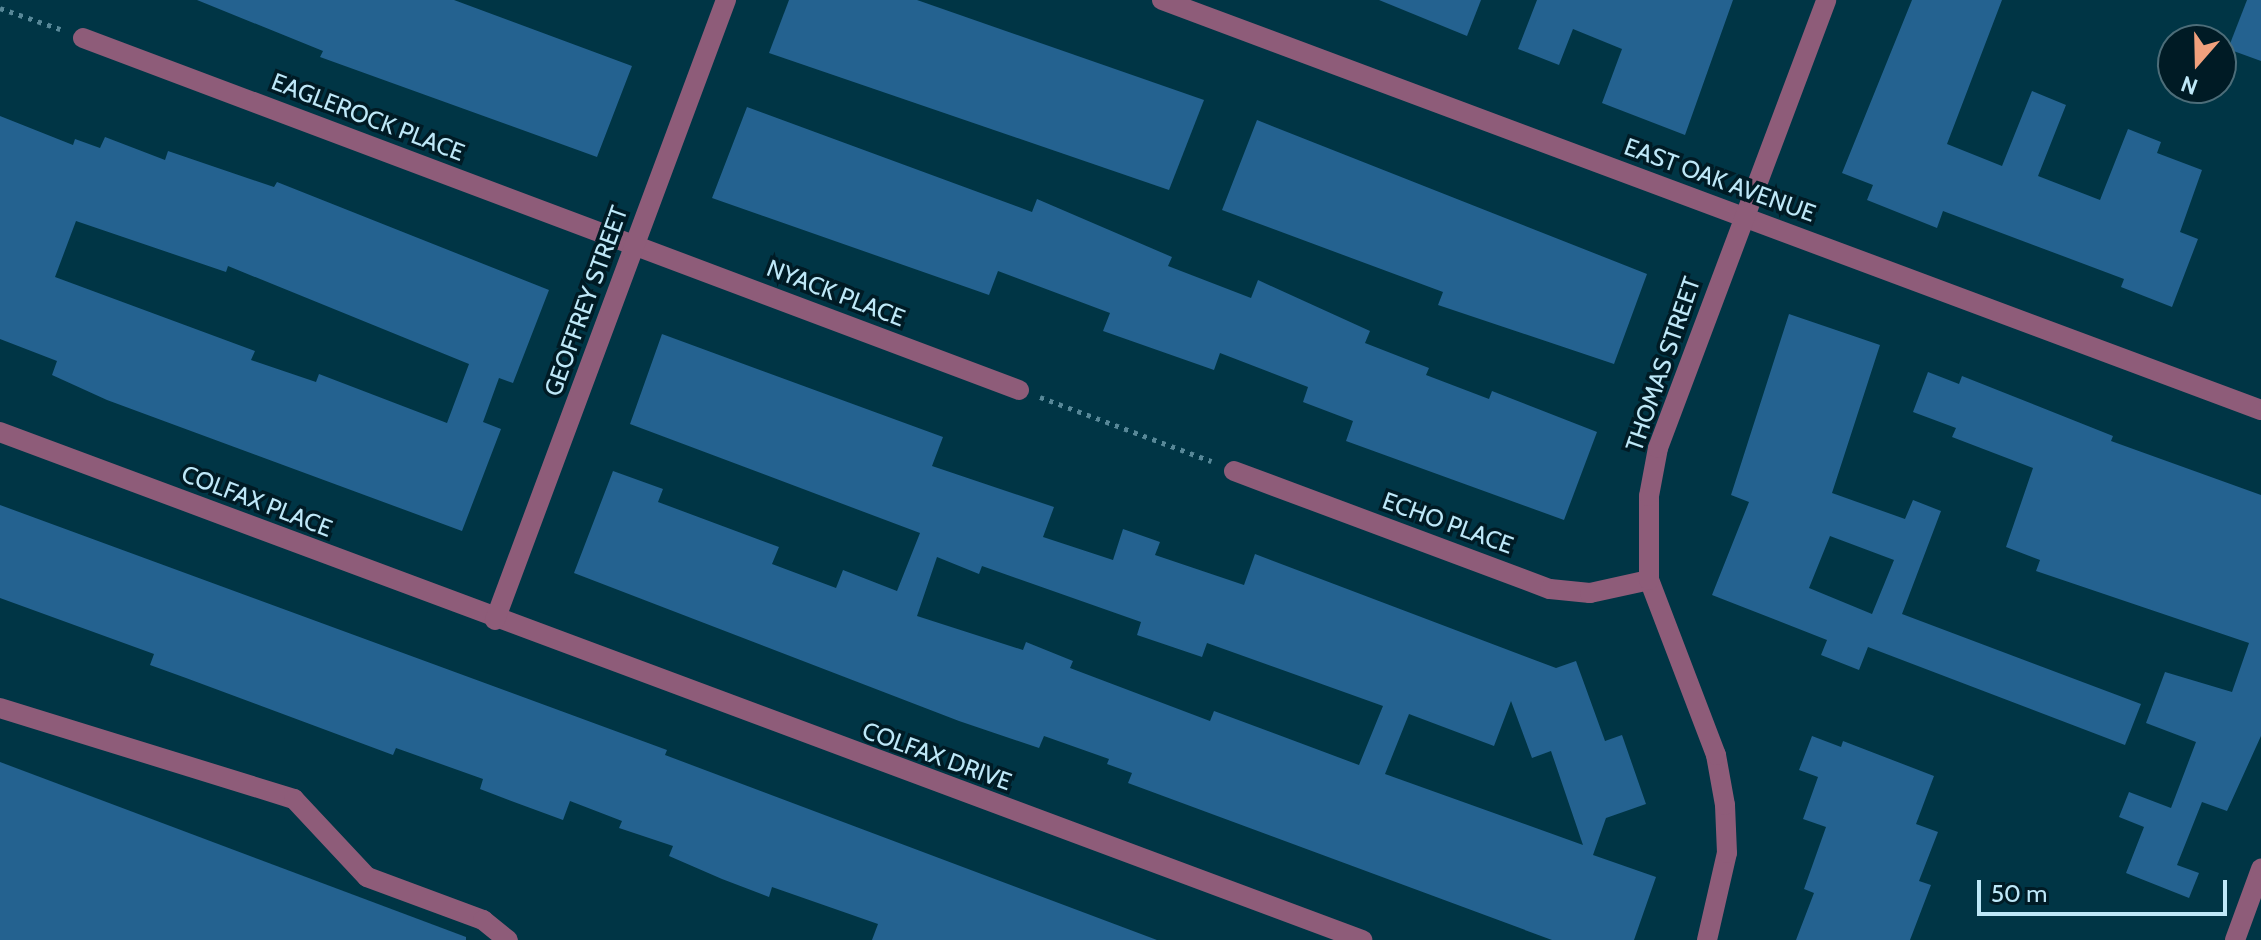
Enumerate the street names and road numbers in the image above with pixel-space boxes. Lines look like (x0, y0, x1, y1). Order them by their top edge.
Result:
street label: EAGLEROCK PLACE (267, 67, 469, 167)
street label: EAST OAK AVENUE (1620, 132, 1820, 228)
street label: GEOFFREY STREET (538, 202, 634, 400)
street label: NYACK PLACE (763, 253, 909, 333)
street label: THOMAS STREET (1620, 273, 1706, 455)
street label: COLFAX PLACE (178, 459, 336, 543)
street label: ECHO PLACE (1379, 486, 1517, 560)
street label: COLFAX DRIVE (858, 716, 1016, 796)

